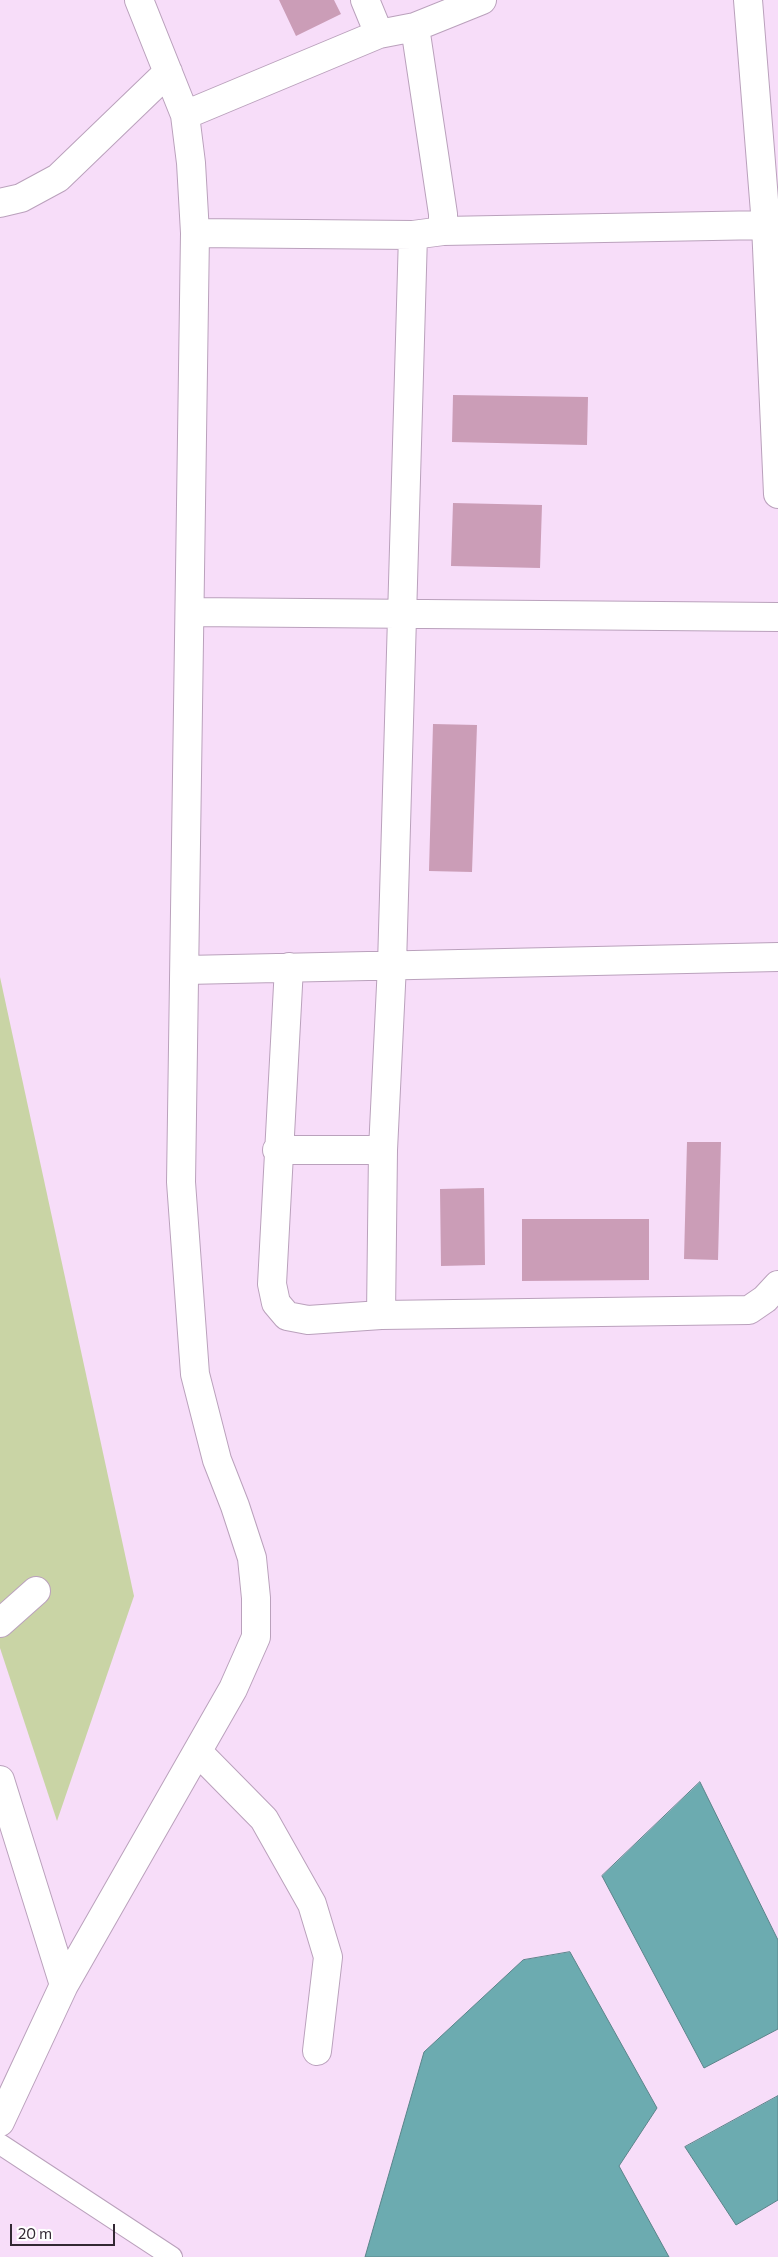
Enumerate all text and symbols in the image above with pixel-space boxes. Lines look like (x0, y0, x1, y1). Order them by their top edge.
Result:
scale bar (12, 2214, 118, 2246)
text: 20 m (18, 2224, 52, 2242)

